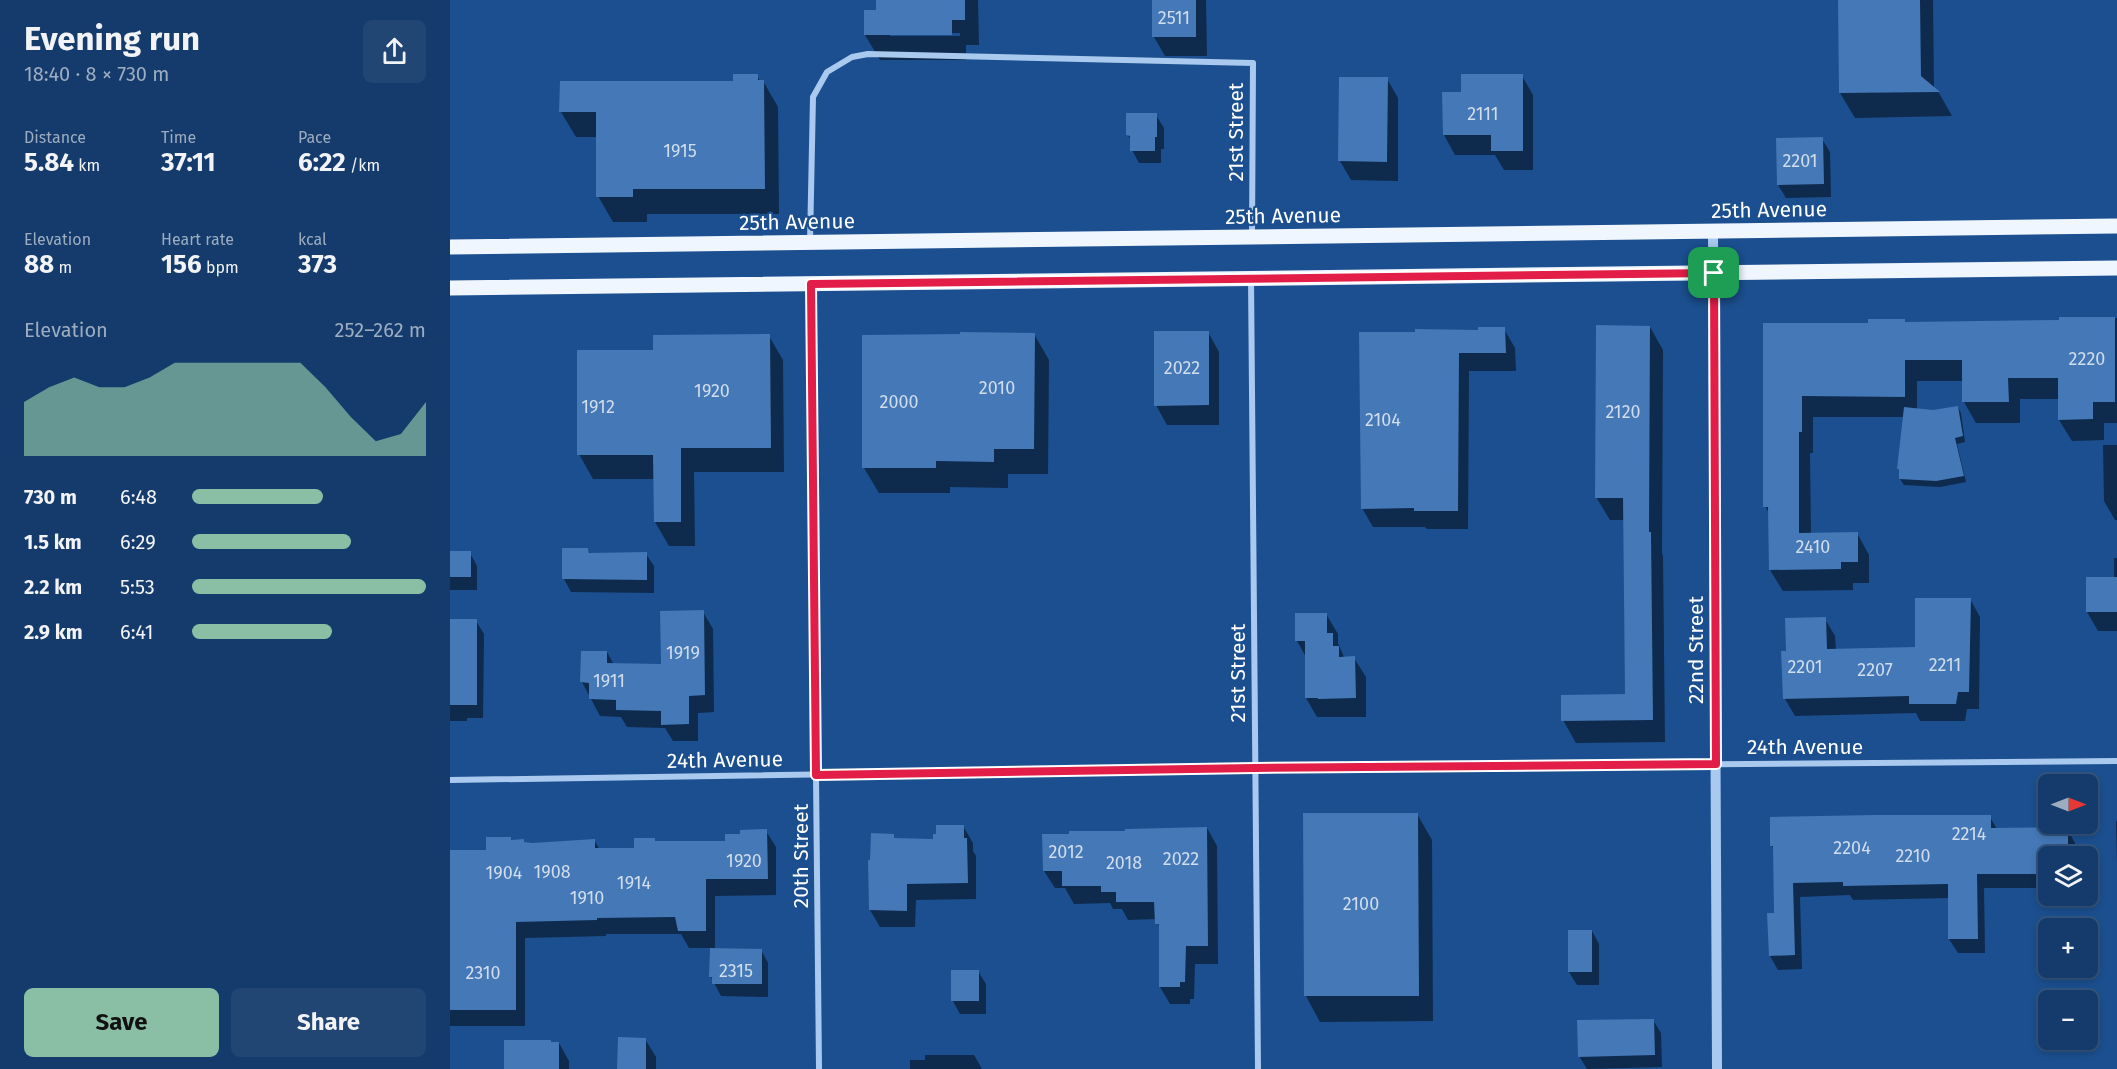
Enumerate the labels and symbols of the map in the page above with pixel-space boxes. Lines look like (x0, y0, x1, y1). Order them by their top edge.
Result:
house number: 2511 (1158, 7, 1190, 29)
street label: 21st Street (1223, 82, 1249, 181)
house number: 2111 (1467, 103, 1499, 125)
house number: 1915 (663, 140, 697, 162)
house number: 2201 (1782, 150, 1818, 172)
street label: 25th Avenue (1711, 196, 1827, 224)
street label: 25th Avenue (1225, 202, 1341, 230)
street label: 25th Avenue (739, 208, 855, 236)
pin (1688, 247, 1739, 298)
house number: 2220 (2069, 348, 2105, 370)
house number: 2022 (1164, 357, 1200, 379)
house number: 2010 (979, 377, 1015, 399)
house number: 1920 (694, 380, 730, 402)
house number: 2000 (879, 391, 919, 413)
house number: 1912 (581, 396, 615, 418)
house number: 2120 (1605, 401, 1641, 423)
house number: 2104 (1365, 409, 1401, 431)
house number: 2410 (1796, 536, 1830, 558)
street label: 22nd Street (1683, 595, 1709, 704)
street label: 21st Street (1225, 623, 1251, 722)
house number: 1919 (666, 642, 700, 664)
house number: 2211 (1929, 654, 1961, 676)
house number: 2201 (1787, 656, 1823, 678)
house number: 2207 (1857, 659, 1893, 681)
house number: 1911 (593, 670, 625, 692)
street label: 24th Avenue (1747, 734, 1863, 760)
street label: 24th Avenue (667, 746, 783, 774)
north arrow (2038, 774, 2098, 834)
street label: 20th Street (788, 803, 814, 908)
house number: 2214 (1952, 823, 1987, 845)
house number: 2204 (1833, 837, 1871, 859)
house number: 2012 (1048, 841, 1084, 863)
house number: 2210 (1895, 845, 1931, 867)
house number: 2022 (1163, 848, 1199, 870)
house number: 1920 (726, 850, 762, 872)
house number: 2018 (1106, 852, 1142, 874)
house number: 1908 (533, 861, 571, 883)
house number: 1904 (486, 862, 523, 884)
house number: 1914 (617, 872, 652, 894)
house number: 1910 (570, 887, 604, 909)
house number: 2100 (1343, 893, 1379, 915)
house number: 2315 (719, 960, 753, 982)
house number: 2310 (465, 962, 501, 984)

